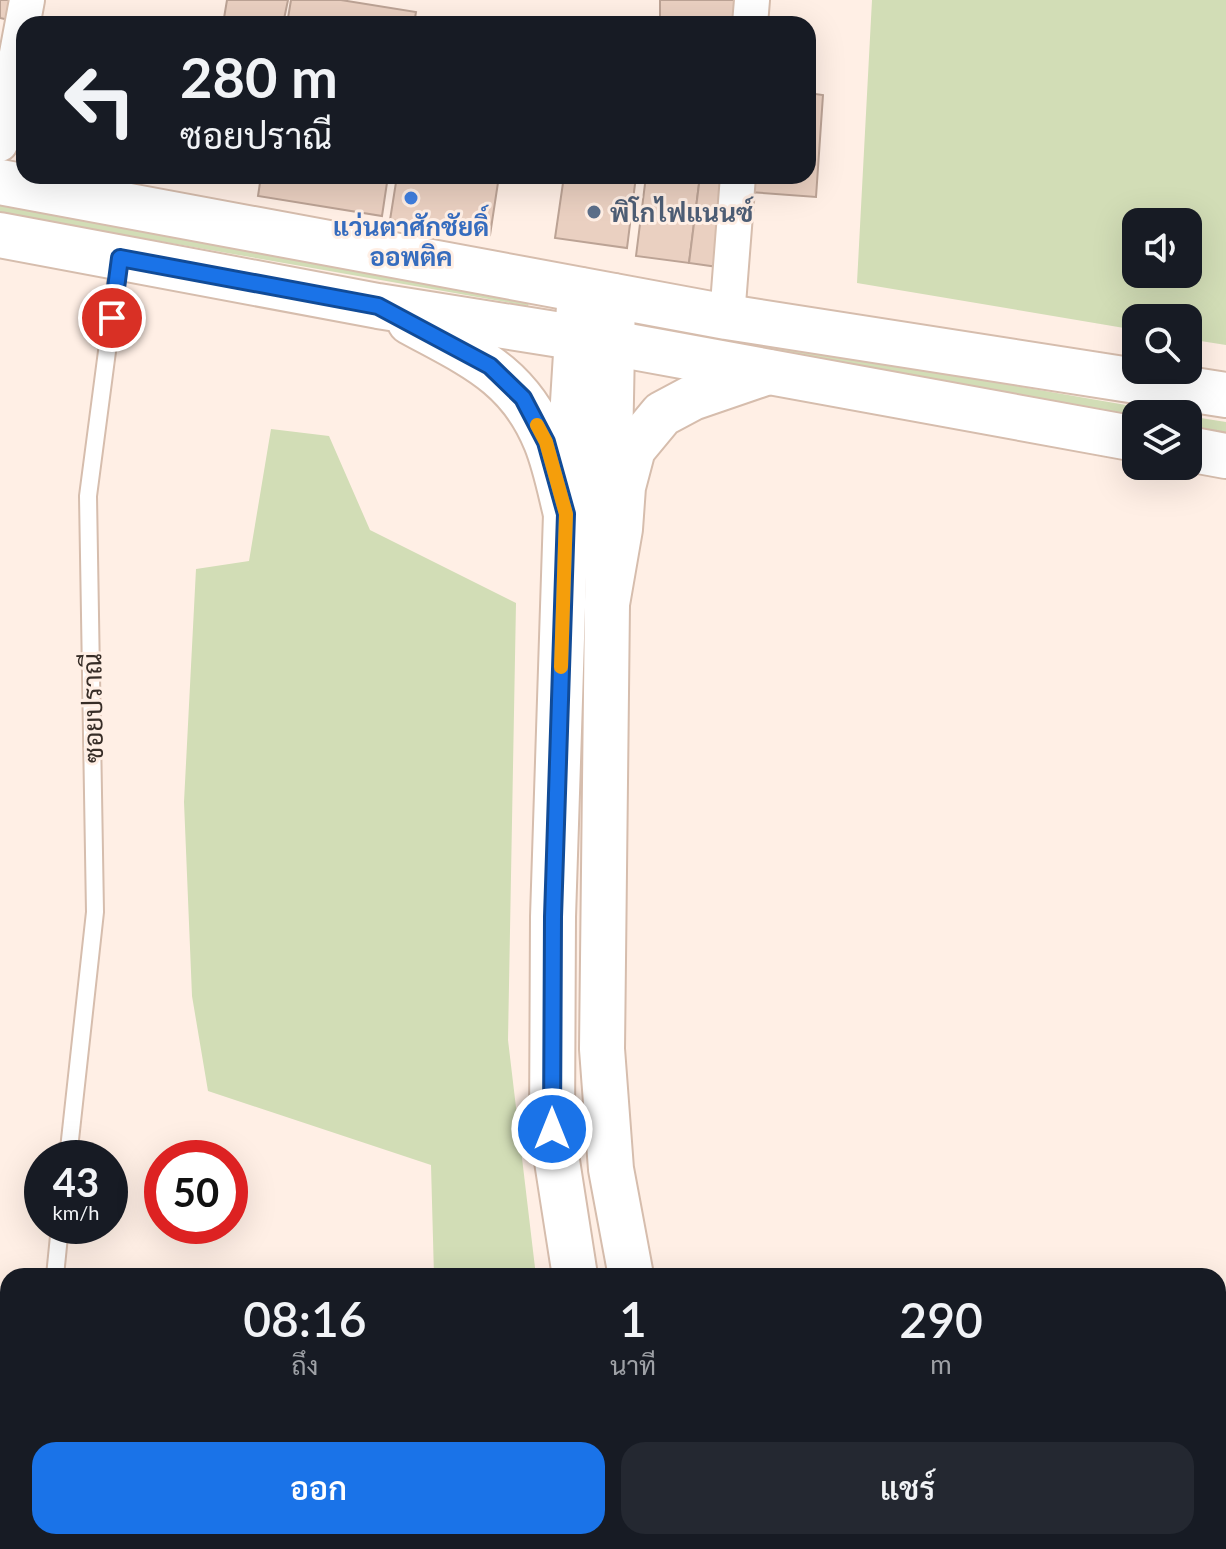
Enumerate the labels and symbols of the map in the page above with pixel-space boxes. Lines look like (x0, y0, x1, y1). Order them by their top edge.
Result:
marker: แว่นตาศักชัยดิ์ ออพติค (402, 189, 420, 207)
place label: พิโกไฟแนนซ์ (610, 196, 754, 228)
marker: พิโกไฟแนนซ์ (585, 203, 603, 221)
place label: แว่นตาศักชัยดิ์ ออพติค (333, 204, 489, 272)
pin (78, 284, 146, 352)
street label: ซอยปราณี (75, 653, 109, 763)
position arrow (510, 1087, 594, 1171)
speed limit sign: 50 (144, 1140, 248, 1244)

